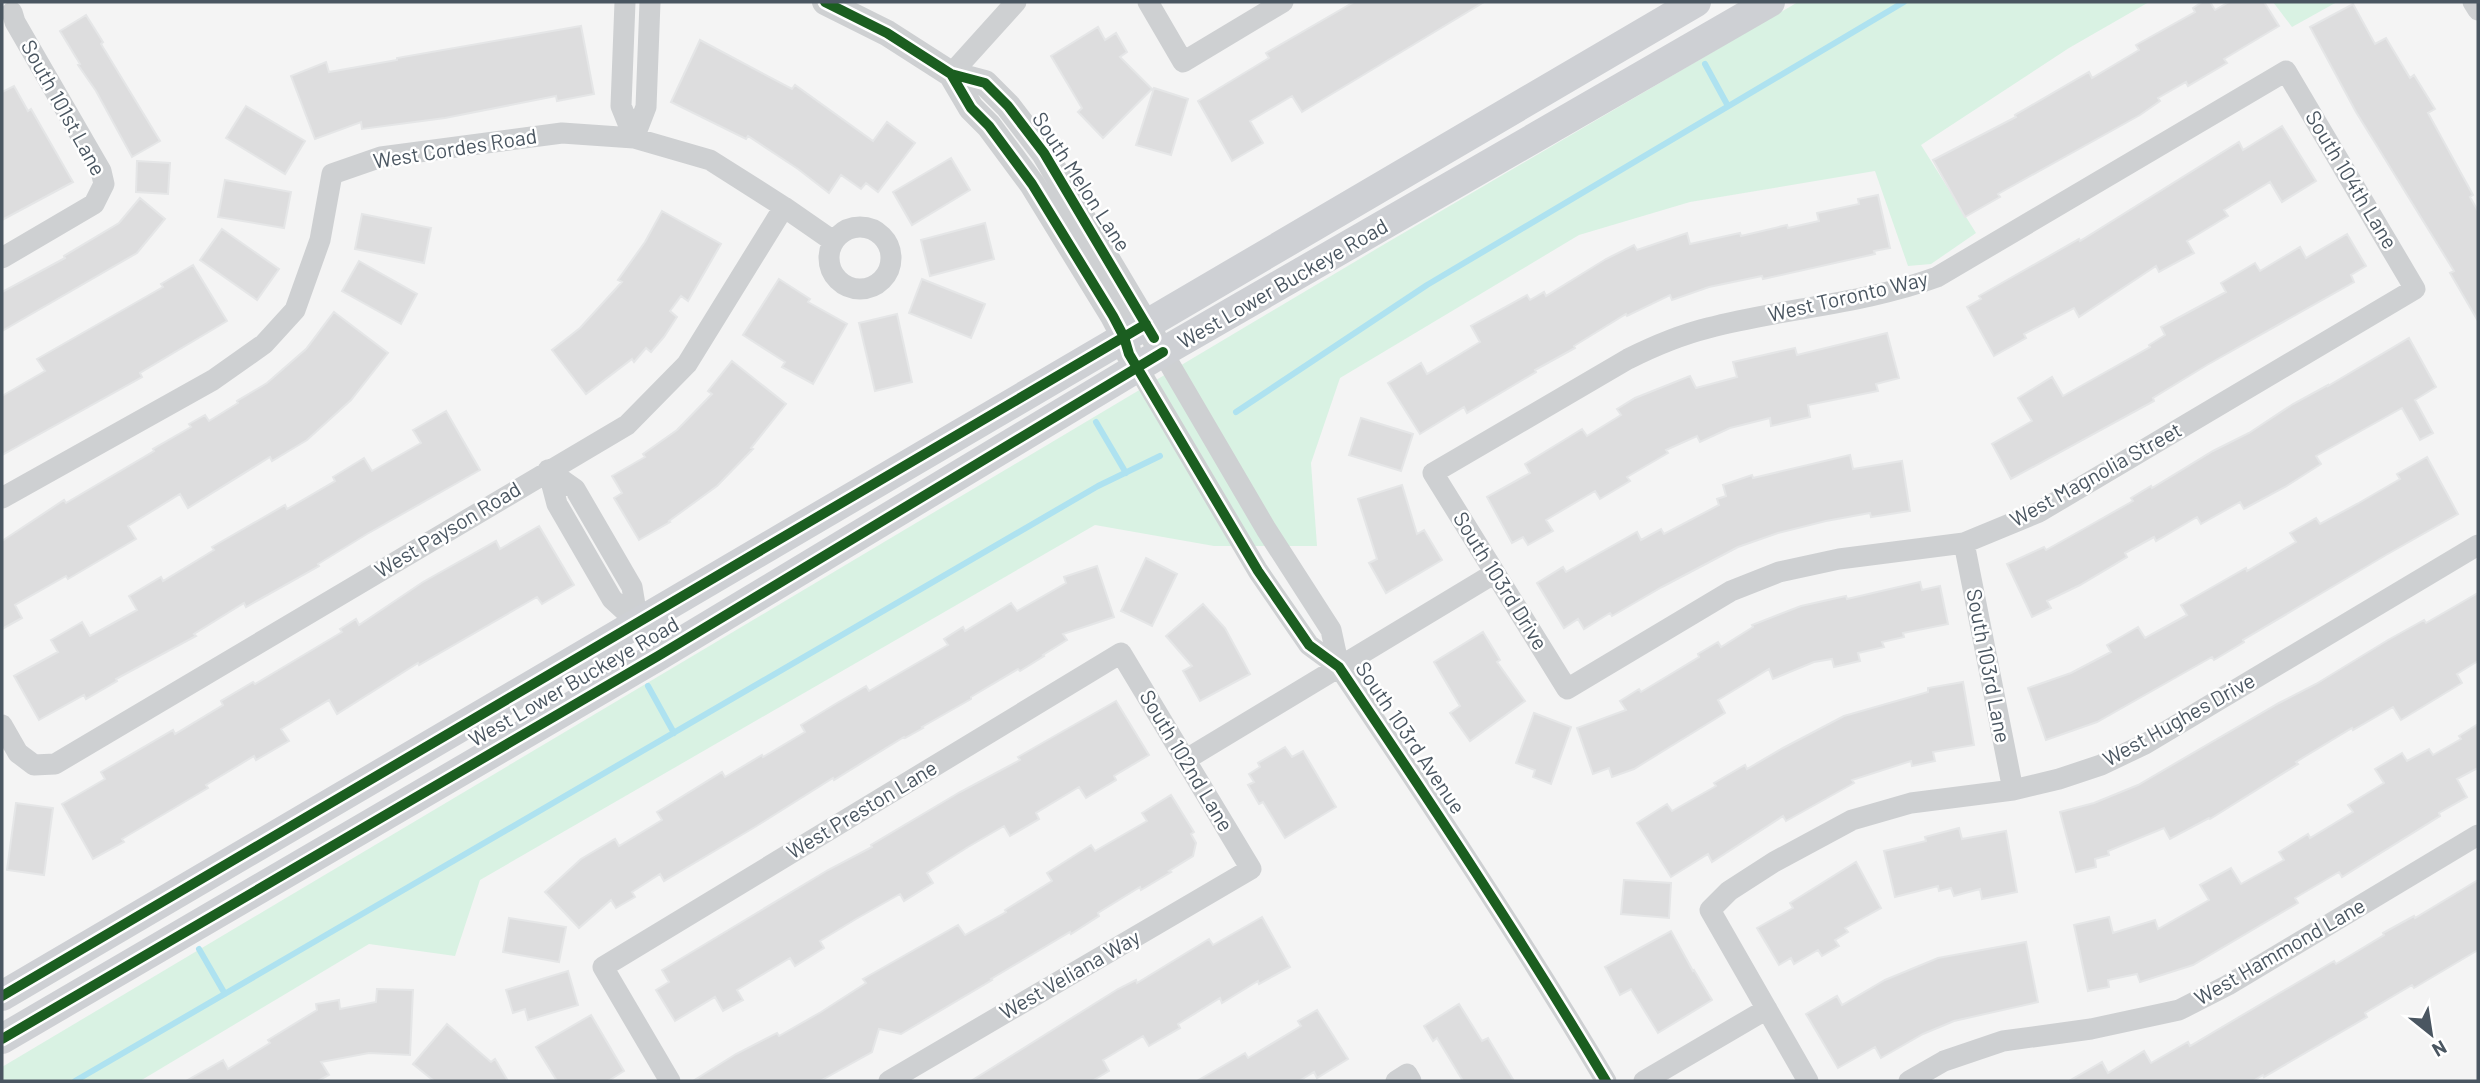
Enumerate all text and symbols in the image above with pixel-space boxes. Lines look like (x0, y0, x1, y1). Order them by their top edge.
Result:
street label: South 101st Lane (17, 35, 112, 179)
street label: South 104th Lane (2301, 105, 2403, 253)
street label: South Melon Lane (1028, 107, 1137, 256)
street label: West Cordes Road (371, 122, 538, 173)
street label: West Lower Buckeye Road (1173, 212, 1392, 353)
street label: West Toronto Way (1765, 265, 1930, 326)
street label: West Magnolia Street (2005, 416, 2185, 531)
street label: West Payson Road (370, 475, 525, 582)
street label: South 103rd Drive (1449, 507, 1554, 654)
street label: South 103rd Lane (1962, 587, 2017, 745)
street label: West Lower Buckeye Road (464, 610, 683, 751)
street label: South 103rd Avenue (1351, 656, 1471, 818)
street label: West Hughes Drive (2098, 667, 2259, 771)
street label: South 102nd Lane (1135, 685, 1239, 835)
street label: West Preston Lane (782, 754, 941, 863)
street label: West Hammond Lane (2190, 892, 2369, 1010)
street label: West Veliana Way (995, 923, 1144, 1024)
north arrow (2396, 999, 2466, 1069)
text: N (2429, 1036, 2451, 1062)

